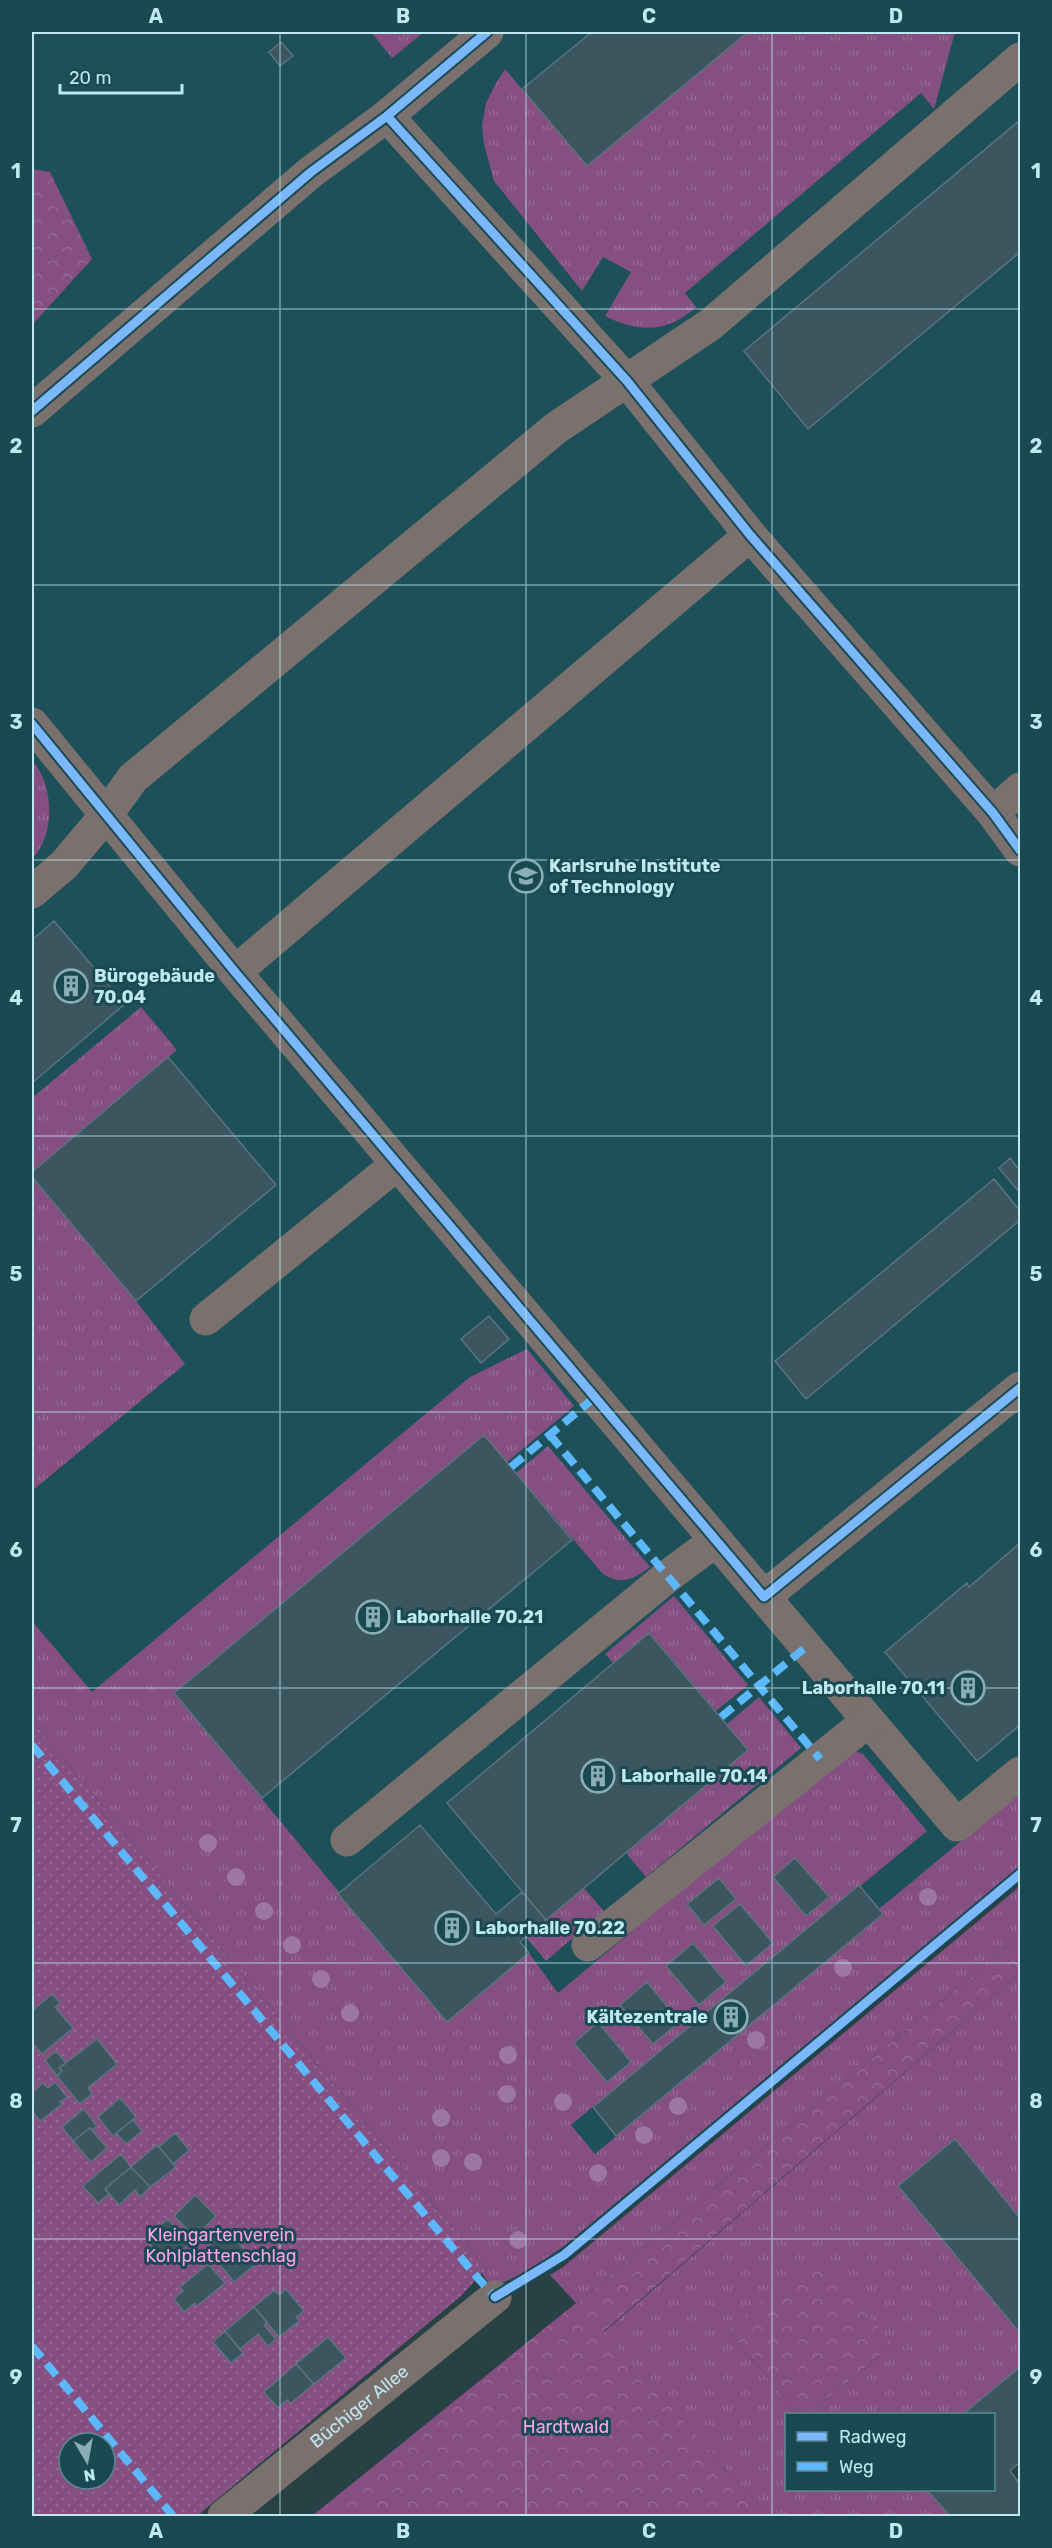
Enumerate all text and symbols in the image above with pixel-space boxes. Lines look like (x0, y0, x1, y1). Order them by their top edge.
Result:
text: A (149, 4, 164, 28)
text: B (396, 4, 410, 28)
text: C (642, 4, 656, 28)
text: D (889, 4, 903, 28)
scale bar (60, 57, 182, 95)
text: 20 m (69, 67, 111, 89)
text: 1 (11, 159, 21, 183)
text: 1 (1031, 159, 1041, 183)
text: 2 (10, 434, 23, 458)
text: 2 (1030, 434, 1043, 458)
text: 3 (9, 710, 23, 734)
text: 3 (1029, 710, 1043, 734)
place label: Karlsruhe Institute of Technology (549, 855, 721, 898)
school or university icon: Karlsruhe Institute of Technology (508, 858, 544, 894)
place label: Bürogebäude 70.04 (94, 965, 215, 1008)
building icon: Bürogebäude 70.04 (53, 968, 89, 1004)
text: 4 (9, 986, 23, 1010)
text: 4 (1029, 986, 1043, 1010)
text: 5 (10, 1262, 23, 1286)
text: 5 (1030, 1262, 1043, 1286)
text: 6 (9, 1538, 23, 1562)
text: 6 (1029, 1538, 1043, 1562)
building icon: Laborhalle 70.21 (355, 1599, 391, 1635)
place label: Laborhalle 70.21 (396, 1606, 543, 1628)
building icon: Laborhalle 70.11 (950, 1670, 986, 1706)
place label: Laborhalle 70.11 (802, 1677, 945, 1699)
building icon: Laborhalle 70.14 (580, 1758, 616, 1794)
place label: Laborhalle 70.14 (621, 1765, 768, 1787)
text: 7 (10, 1813, 22, 1837)
text: 7 (1030, 1813, 1042, 1837)
building icon: Laborhalle 70.22 (434, 1910, 470, 1946)
place label: Laborhalle 70.22 (475, 1917, 625, 1939)
building icon: Kältezentrale (713, 1999, 749, 2035)
place label: Kältezentrale (586, 2006, 708, 2028)
text: 8 (9, 2089, 23, 2113)
text: 8 (1029, 2089, 1043, 2113)
park label: Kleingartenverein Kohlplattenschlag (145, 2224, 297, 2267)
street label: Büchiger Allee (306, 2360, 413, 2453)
text: 9 (10, 2365, 23, 2389)
text: 9 (1030, 2365, 1043, 2389)
legend (785, 2413, 995, 2491)
park label: Hardtwald (523, 2416, 609, 2438)
text: Radweg (839, 2426, 906, 2448)
north arrow (57, 2431, 117, 2491)
text: Weg (839, 2456, 874, 2478)
text: N (82, 2465, 97, 2486)
text: A (149, 2519, 164, 2543)
text: B (396, 2519, 410, 2543)
text: C (642, 2519, 656, 2543)
text: D (889, 2519, 903, 2543)

